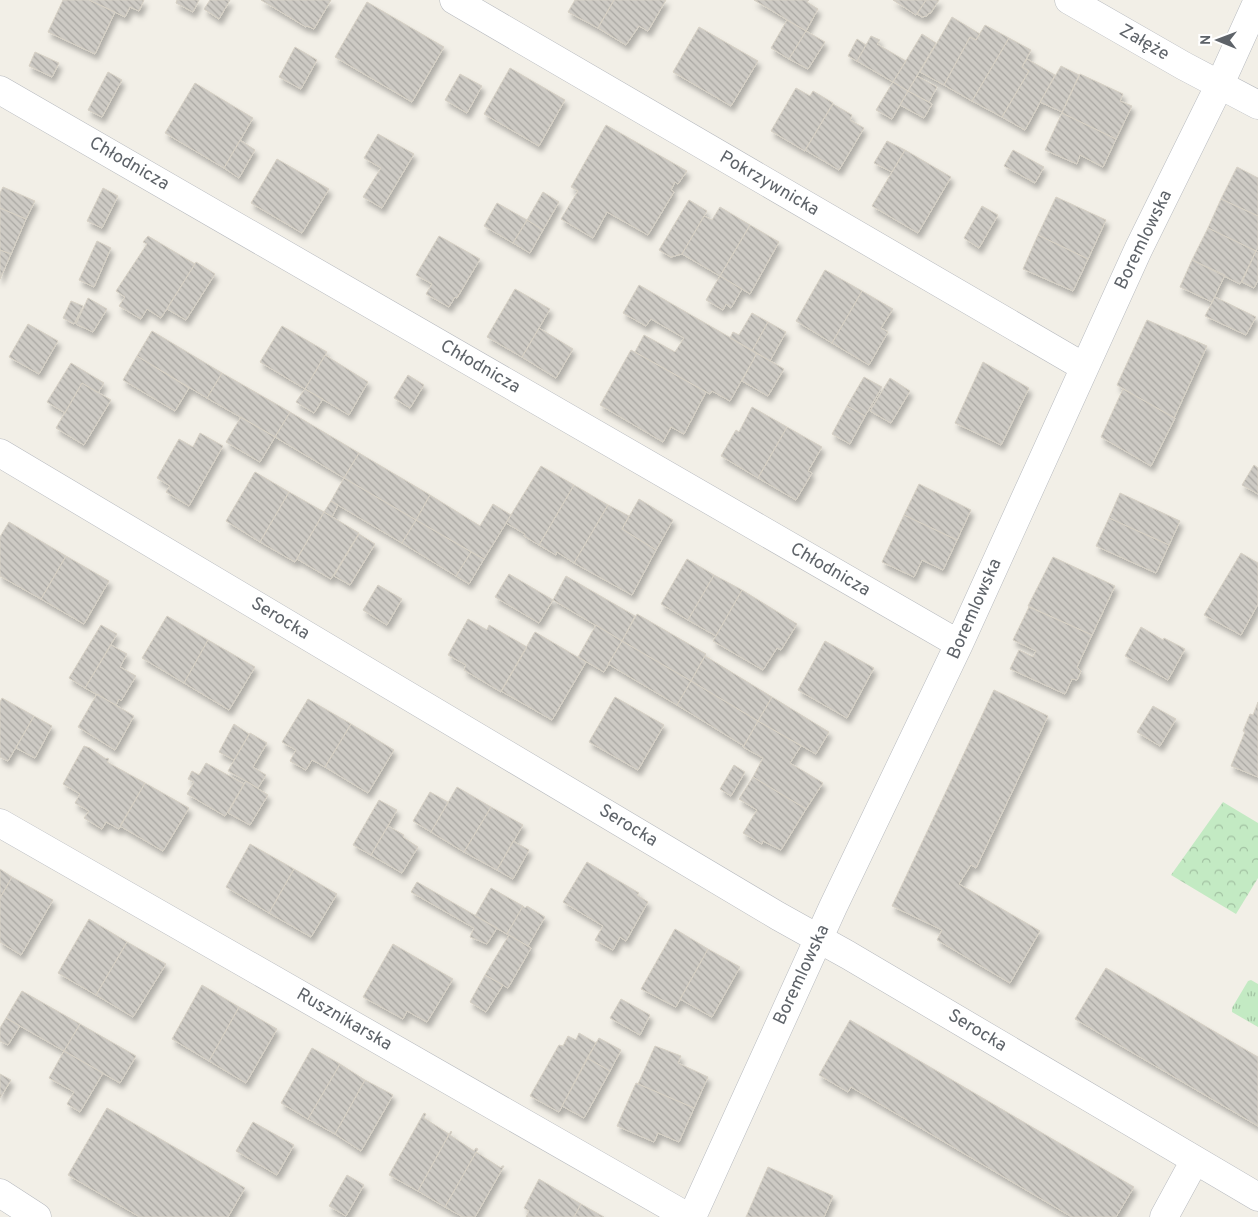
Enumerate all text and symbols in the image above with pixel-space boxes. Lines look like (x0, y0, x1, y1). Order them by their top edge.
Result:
north arrow (1193, 15, 1243, 65)
street label: Załęże (1115, 20, 1173, 66)
text: N (1198, 35, 1215, 45)
street label: Chłodnicza (85, 132, 173, 196)
street label: Pokrzywnicka (715, 146, 823, 222)
street label: Boremlowska (1110, 186, 1178, 294)
street label: Chłodnicza (436, 335, 524, 399)
street label: Chłodnicza (786, 538, 874, 602)
street label: Boremlowska (943, 555, 1007, 663)
street label: Serocka (246, 592, 314, 646)
street label: Serocka (594, 799, 662, 853)
street label: Boremlowska (769, 921, 835, 1029)
street label: Rusznikarska (292, 983, 396, 1057)
street label: Serocka (943, 1004, 1011, 1058)

